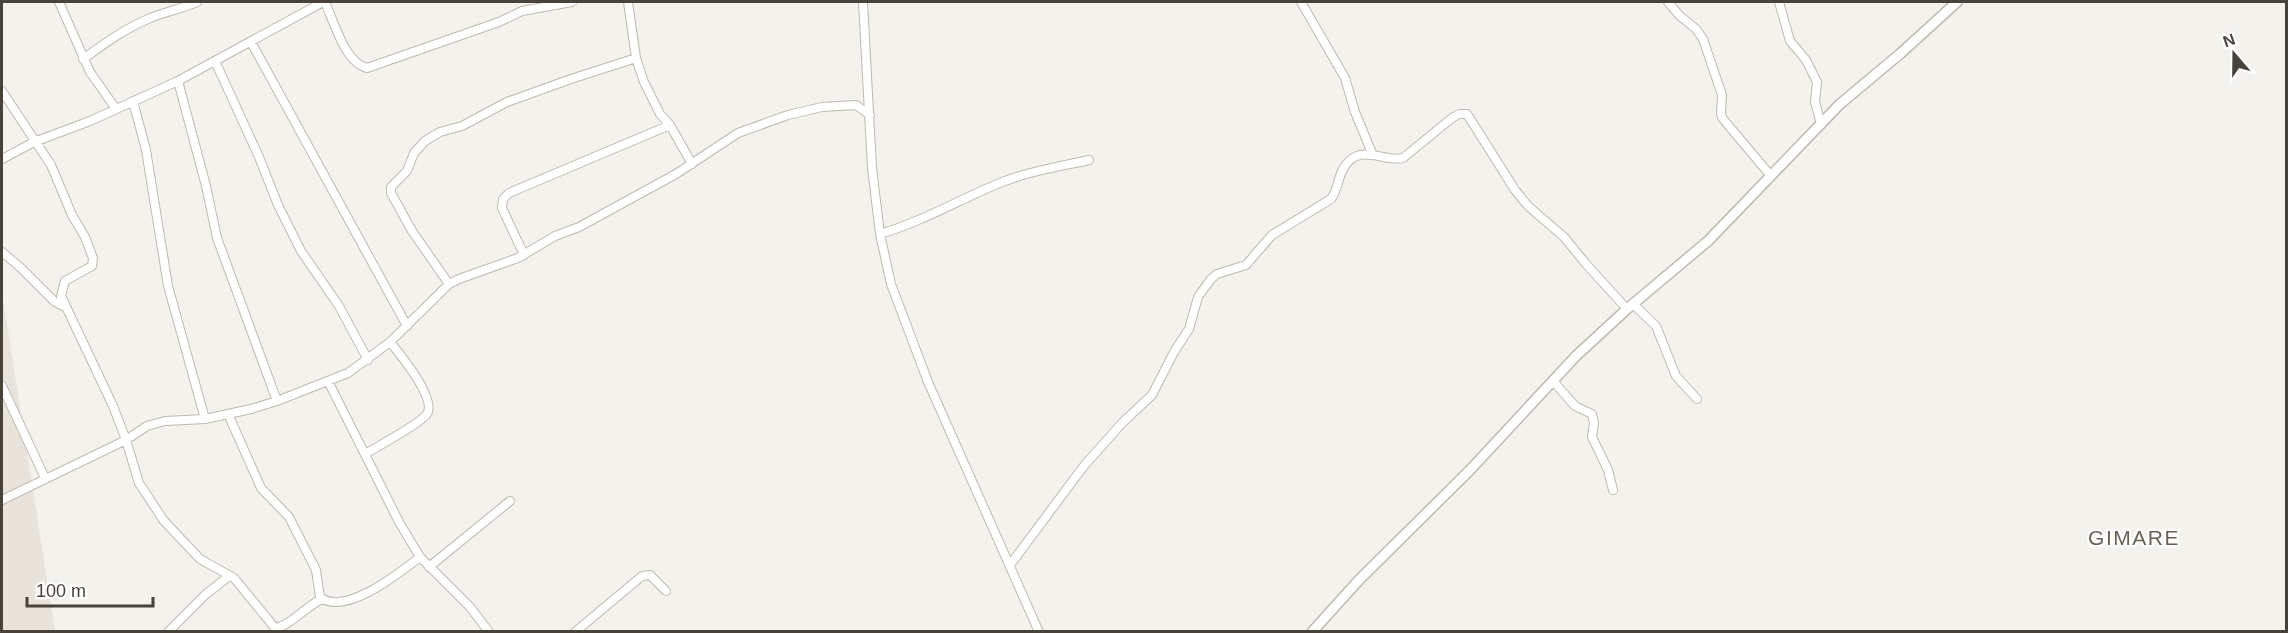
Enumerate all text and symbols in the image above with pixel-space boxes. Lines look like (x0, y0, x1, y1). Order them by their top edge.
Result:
north arrow (2204, 24, 2264, 84)
text: N (2221, 30, 2237, 50)
district label: GIMARE (2088, 526, 2180, 549)
scale bar (27, 570, 153, 608)
text: 100 m (36, 581, 86, 601)

